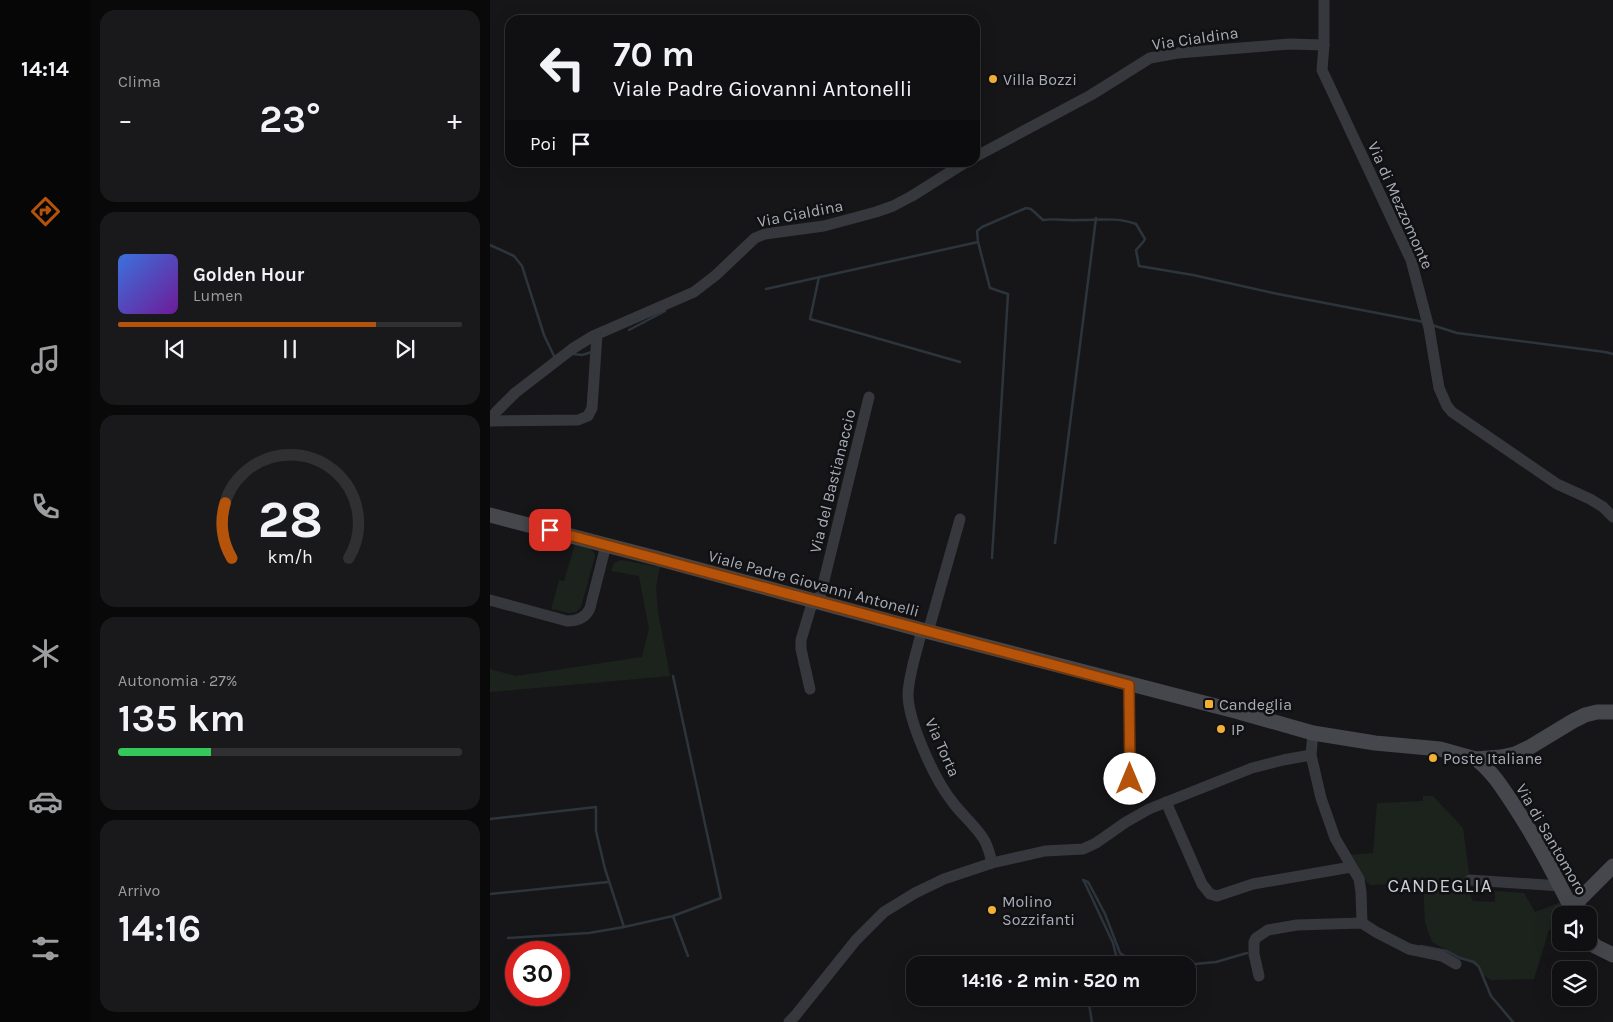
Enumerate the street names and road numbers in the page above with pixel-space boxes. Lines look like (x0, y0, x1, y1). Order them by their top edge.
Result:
street label: Via Cialdina (1151, 23, 1239, 54)
street label: Via di Mezzomonte (1364, 138, 1437, 272)
street label: Via Cialdina (756, 196, 845, 231)
street label: Via del Bastianaccio (805, 407, 860, 555)
street label: Viale Padre Giovanni Antonelli (706, 546, 922, 621)
street label: Via Torta (921, 715, 964, 780)
street label: Via di Santomoro (1512, 780, 1591, 898)

